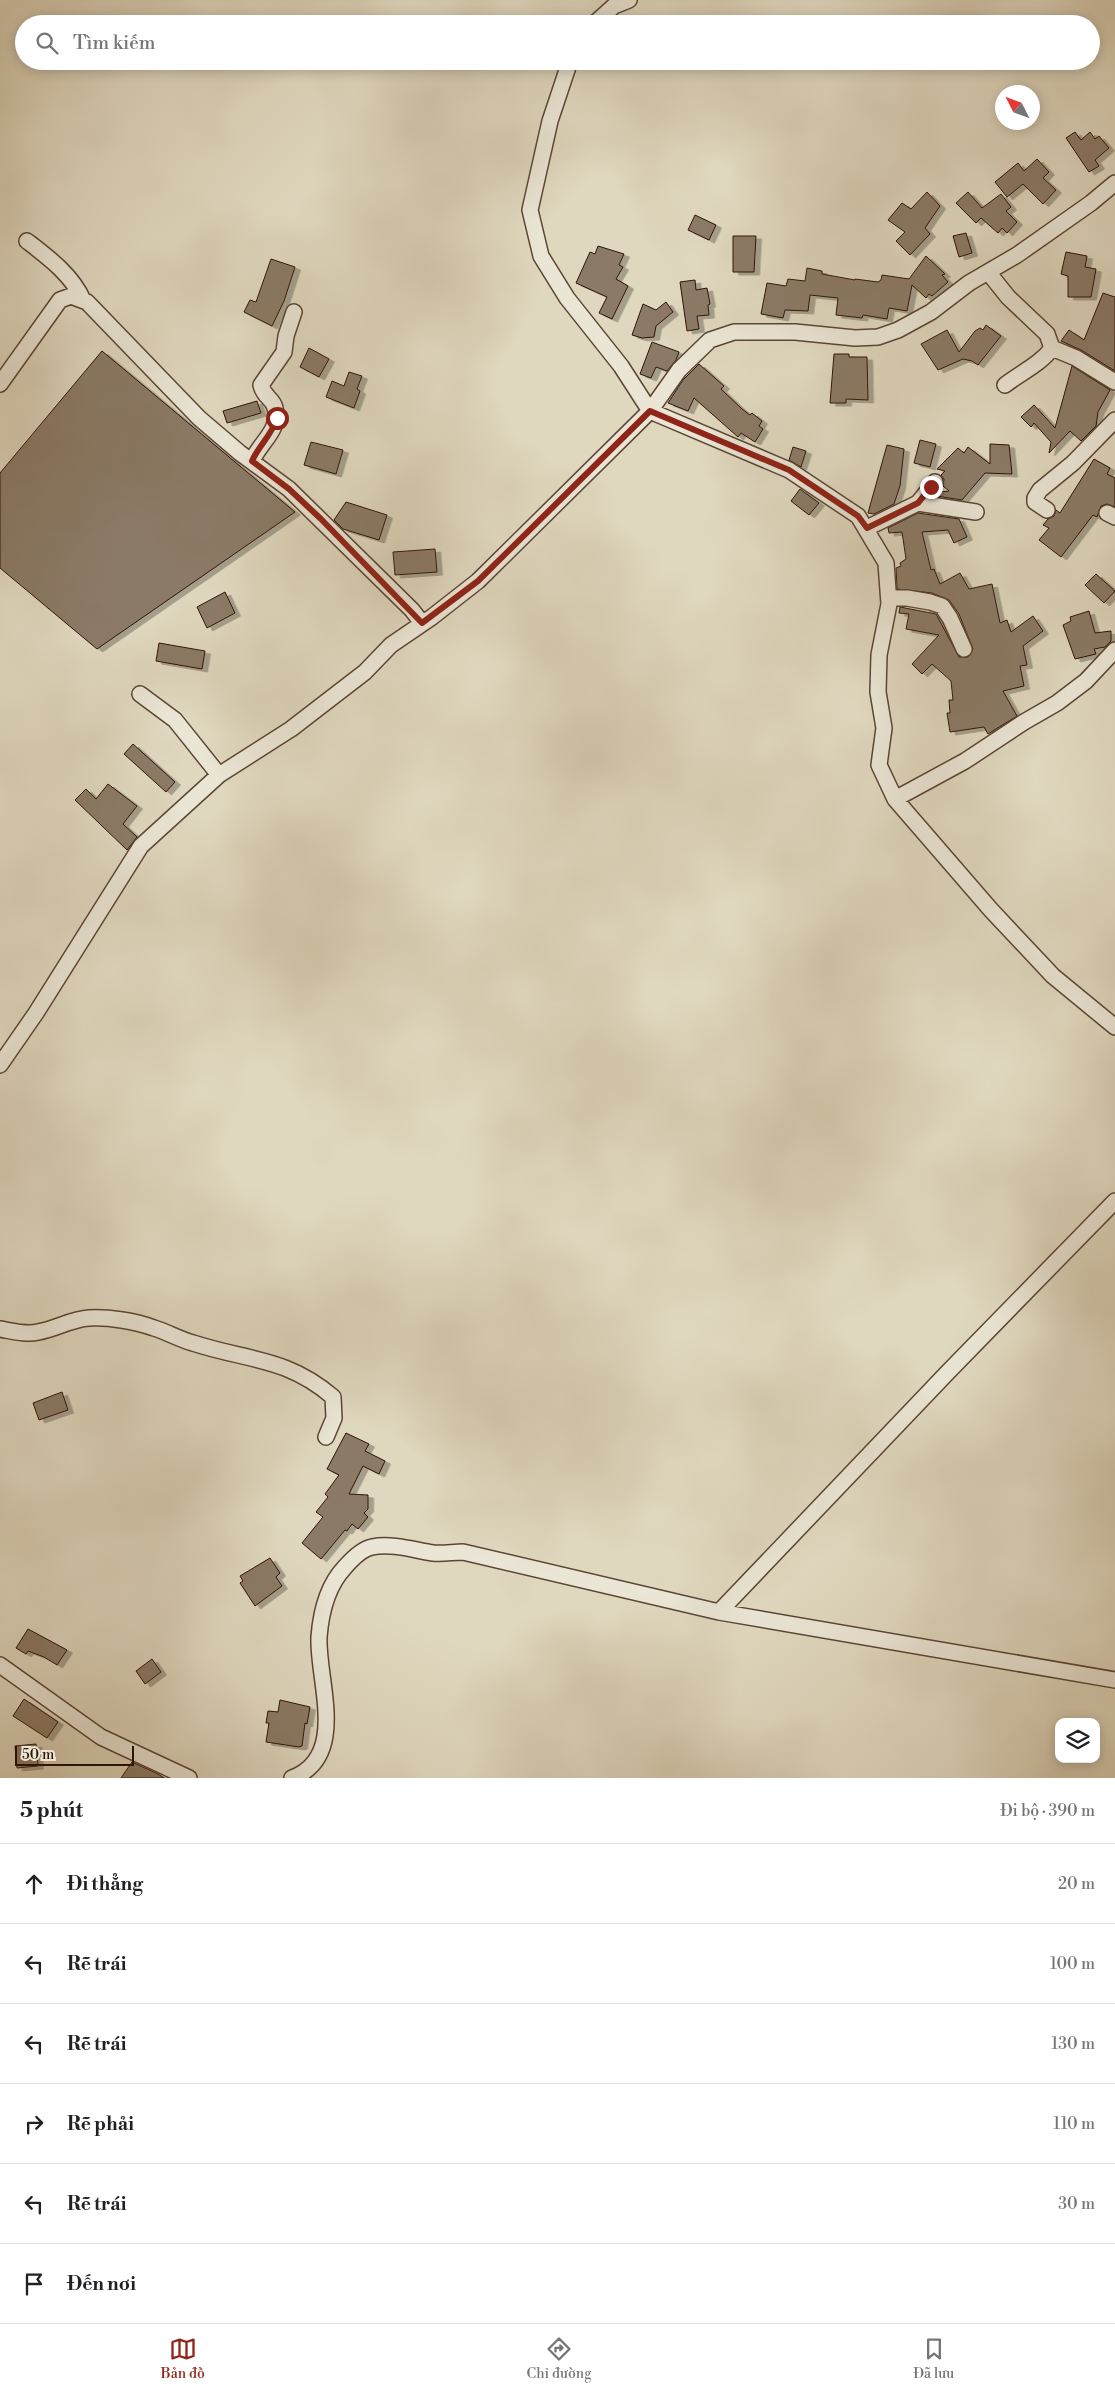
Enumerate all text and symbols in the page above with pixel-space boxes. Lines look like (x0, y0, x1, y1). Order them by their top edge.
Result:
search box (15, 15, 1100, 70)
icon: search (33, 29, 61, 57)
text: Tìm kiếm (73, 31, 156, 55)
north arrow (995, 85, 1040, 130)
route start (266, 407, 289, 430)
route end (920, 476, 943, 499)
map controls (1055, 1718, 1100, 1763)
button: layers (1055, 1718, 1100, 1763)
scale bar (15, 1743, 134, 1766)
text: 50 m (22, 1746, 54, 1764)
text: 5 phút (20, 1798, 83, 1824)
text: Đi bộ · 390 m (1000, 1801, 1095, 1821)
icon: ahead (20, 1870, 48, 1898)
text: Đi thẳng (67, 1872, 143, 1896)
text: 20 m (1058, 1874, 1095, 1894)
icon: left (20, 1950, 48, 1978)
text: Rẽ trái (67, 1952, 127, 1976)
text: 100 m (1050, 1954, 1095, 1974)
icon: left (20, 2030, 48, 2058)
text: Rẽ trái (67, 2032, 127, 2056)
text: 130 m (1051, 2034, 1095, 2054)
icon: right (20, 2110, 48, 2138)
text: Rẽ phải (67, 2112, 134, 2136)
text: 110 m (1053, 2114, 1095, 2134)
icon: left (20, 2190, 48, 2218)
text: Rẽ trái (67, 2192, 127, 2216)
text: 30 m (1058, 2194, 1095, 2214)
icon: arrive (20, 2270, 48, 2298)
text: Đến nơi (67, 2272, 136, 2296)
tab: Bản đồ (161, 2335, 205, 2383)
tab: Chỉ đường (527, 2335, 591, 2383)
tab: Đã lưu (913, 2335, 954, 2383)

